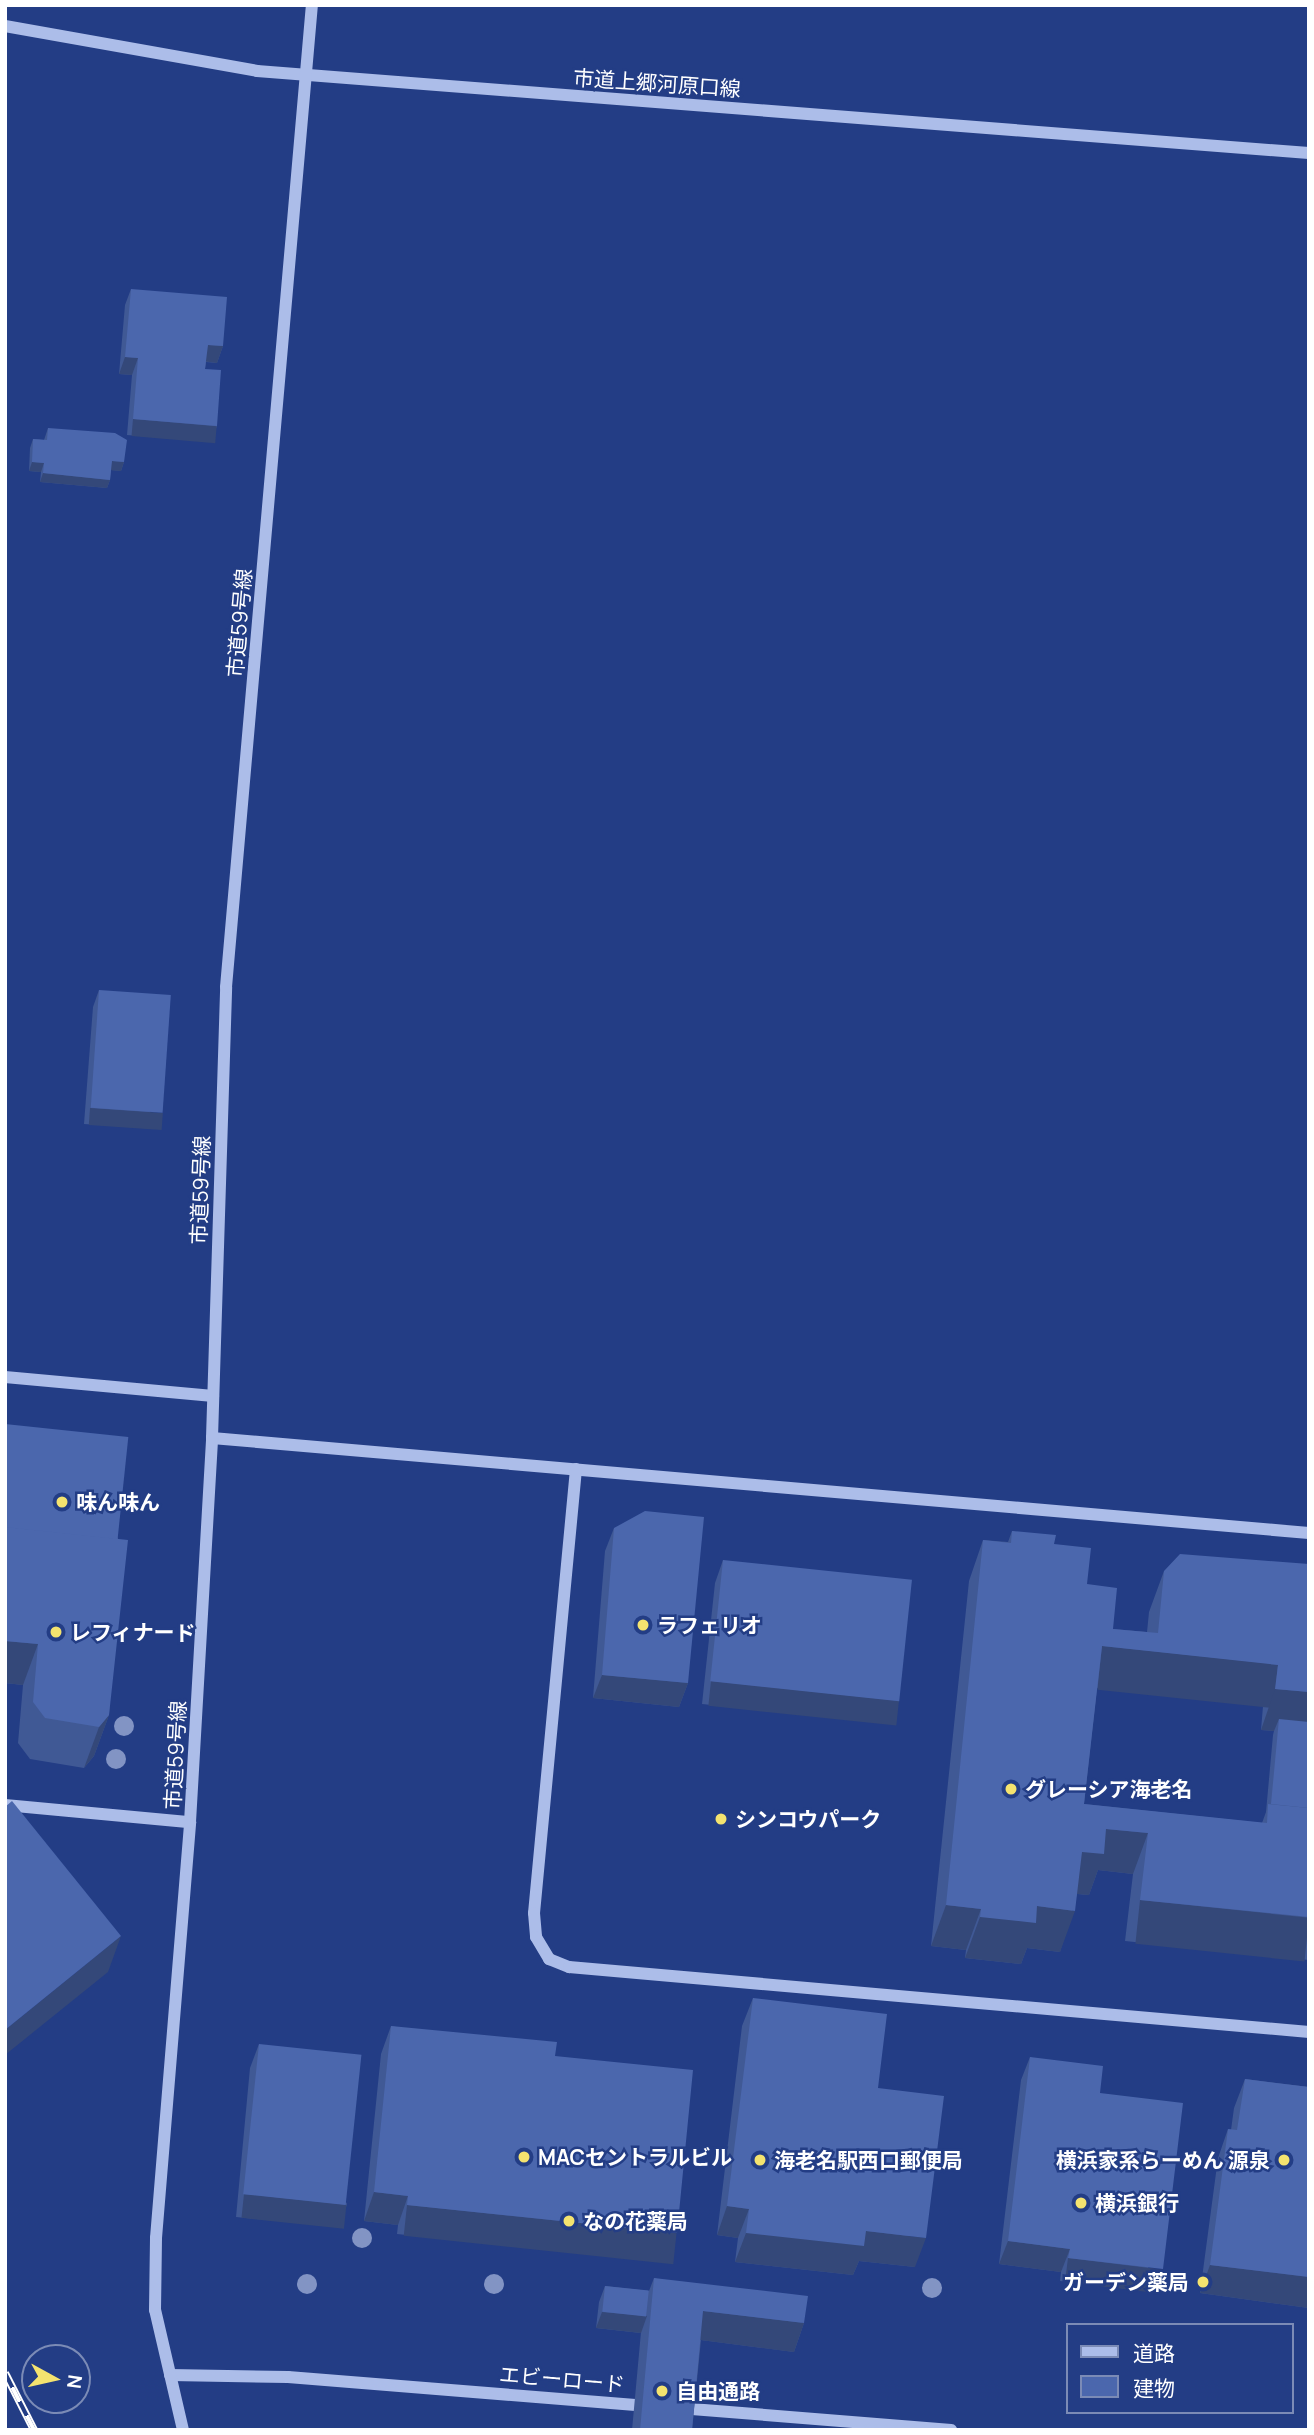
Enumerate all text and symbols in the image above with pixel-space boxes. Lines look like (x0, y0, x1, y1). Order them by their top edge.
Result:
street label: 市道上郷河原口線 (572, 65, 742, 101)
street label: 市道59号線 (222, 568, 256, 678)
street label: 市道59号線 (186, 1135, 214, 1245)
place label: 味ん味ん (76, 1489, 160, 1515)
marker: 味ん味ん (54, 1494, 70, 1510)
place label: ラフェリオ (657, 1612, 762, 1638)
marker: ラフェリオ (635, 1617, 651, 1633)
place label: レフィナード (70, 1619, 196, 1645)
marker: レフィナード (48, 1624, 64, 1640)
street label: 市道59号線 (160, 1700, 190, 1810)
place label: グレーシア海老名 (1025, 1776, 1193, 1802)
marker: グレーシア海老名 (1003, 1781, 1019, 1797)
place label: シンコウパーク (735, 1806, 882, 1832)
marker: シンコウパーク (713, 1811, 729, 1827)
place label: MACセントラルビル (538, 2144, 732, 2170)
place label: 海老名駅西口郵便局 (774, 2147, 963, 2173)
place label: 横浜家系らーめん 源泉 (1056, 2147, 1270, 2173)
marker: MACセントラルビル (516, 2149, 532, 2165)
marker: 海老名駅西口郵便局 (752, 2152, 768, 2168)
marker: 横浜家系らーめん 源泉 (1276, 2152, 1292, 2168)
place label: 横浜銀行 (1095, 2190, 1179, 2216)
marker: 横浜銀行 (1073, 2195, 1089, 2211)
place label: なの花薬局 (583, 2208, 688, 2234)
marker: なの花薬局 (561, 2213, 577, 2229)
place label: ガーデン薬局 (1063, 2269, 1189, 2295)
marker: ガーデン薬局 (1195, 2274, 1211, 2290)
legend (1066, 2323, 1293, 2414)
text: 道路 (1133, 2339, 1175, 2367)
north arrow (21, 2344, 91, 2414)
street label: エビーロード (498, 2361, 626, 2397)
text: N (61, 2373, 89, 2390)
text: 建物 (1133, 2374, 1175, 2402)
place label: 自由通路 (676, 2378, 760, 2404)
marker: 自由通路 (654, 2383, 670, 2399)

